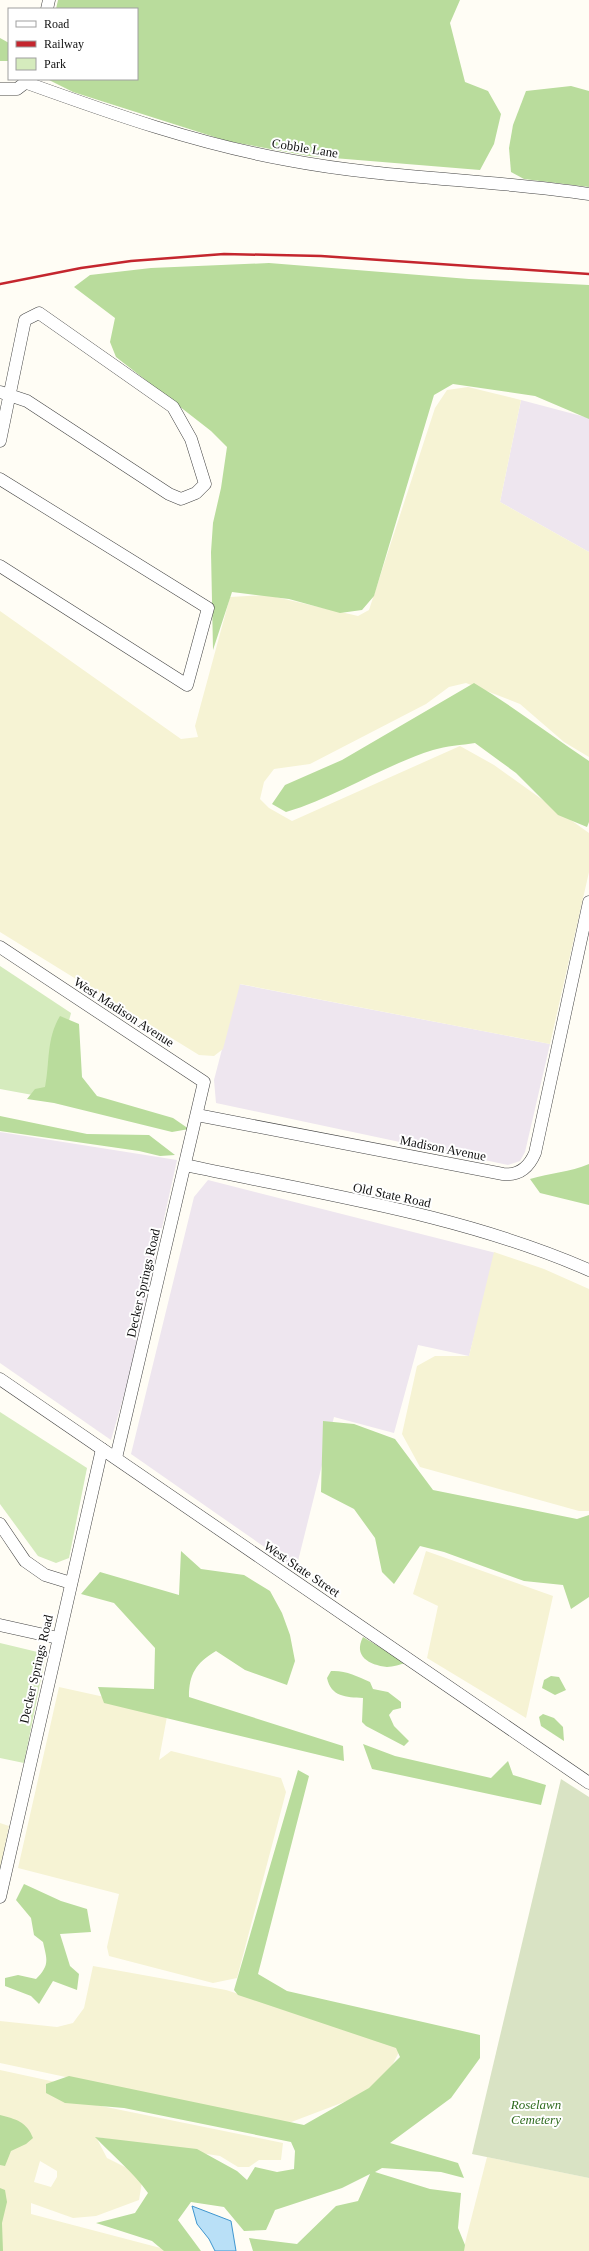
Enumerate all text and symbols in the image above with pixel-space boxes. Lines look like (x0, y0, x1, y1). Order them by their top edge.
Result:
legend (8, 8, 138, 80)
text: Road (44, 17, 69, 31)
text: Railway (44, 37, 84, 51)
text: Park (44, 57, 66, 71)
street label: Cobble Lane (271, 135, 339, 161)
street label: West Madison Avenue (71, 974, 177, 1050)
street label: Madison Avenue (399, 1132, 488, 1164)
street label: Old State Road (352, 1179, 433, 1211)
street label: Decker Springs Road (123, 1227, 163, 1339)
street label: West State Street (261, 1538, 343, 1600)
street label: Decker Springs Road (16, 1613, 56, 1725)
park label: Roselawn Cemetery (510, 2097, 561, 2127)

